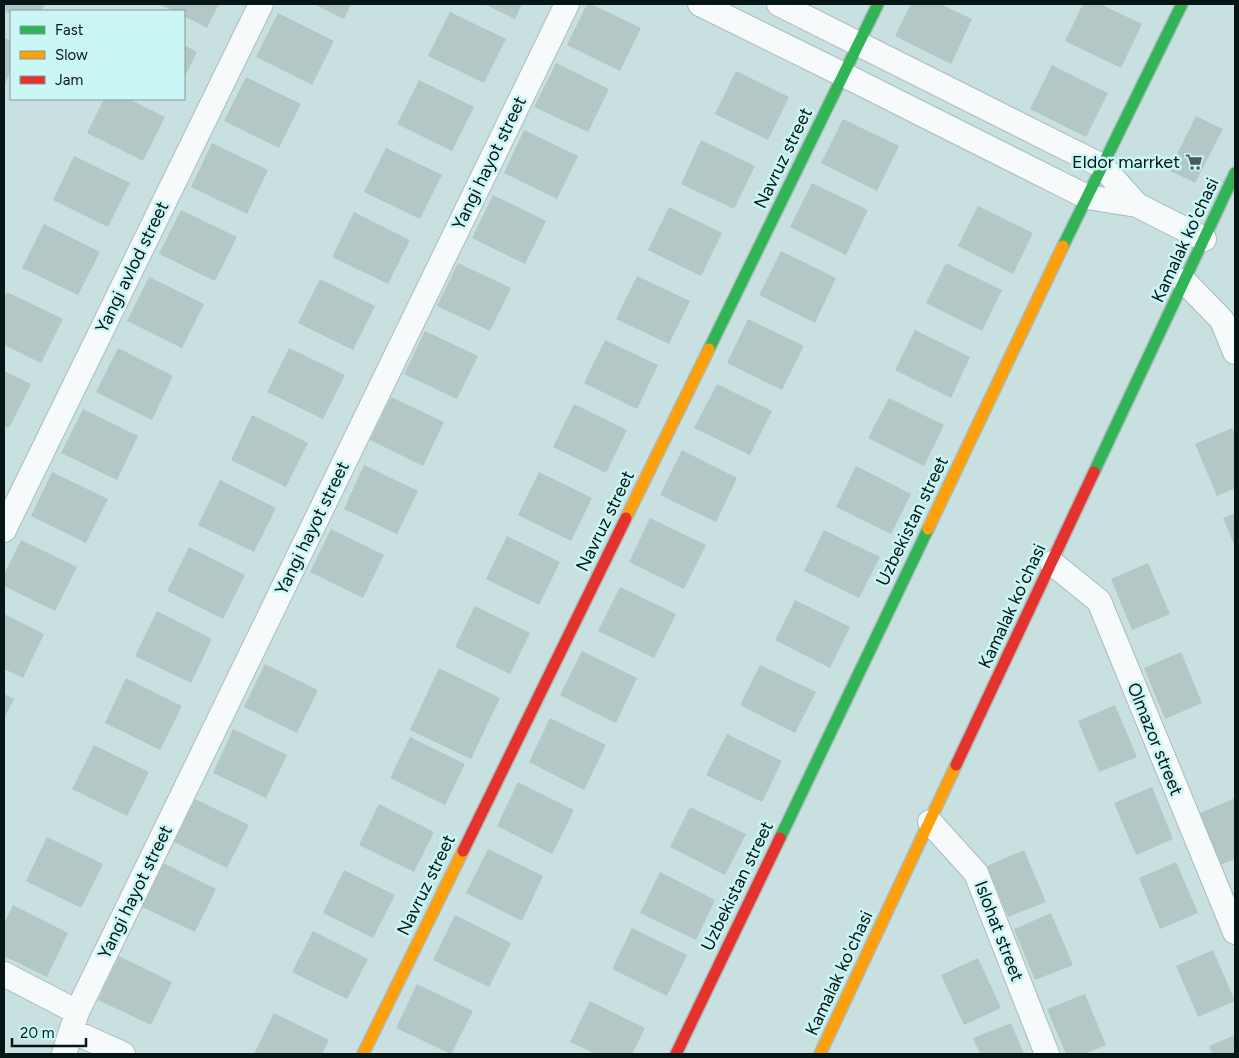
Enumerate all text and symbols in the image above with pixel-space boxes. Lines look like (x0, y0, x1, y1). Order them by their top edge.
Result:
legend (10, 10, 185, 100)
text: Fast (55, 21, 84, 39)
text: Slow (55, 46, 88, 64)
text: Jam (55, 71, 83, 89)
street label: Yangi hayot street (447, 92, 531, 233)
street label: Navruz street (749, 104, 817, 212)
place label: Eldor marrket (1072, 151, 1180, 173)
supermarket icon: Eldor marrket (1184, 152, 1204, 172)
street label: Kamalak ko'chasi (1147, 174, 1223, 306)
street label: Yangi avlod street (91, 197, 173, 336)
street label: Uzbekistan street (871, 452, 953, 589)
street label: Yangi hayot street (270, 457, 354, 598)
street label: Navruz street (571, 467, 639, 575)
street label: Kamalak ko'chasi (974, 540, 1050, 672)
street label: Olmazor street (1122, 679, 1188, 799)
street label: Uzbekistan street (696, 817, 778, 954)
street label: Yangi hayot street (93, 821, 177, 962)
street label: Navruz street (392, 831, 460, 939)
street label: Islohat street (970, 878, 1028, 985)
street label: Kamalak ko'chasi (801, 907, 877, 1039)
scale bar (12, 1016, 86, 1048)
text: 20 m (20, 1024, 54, 1042)

